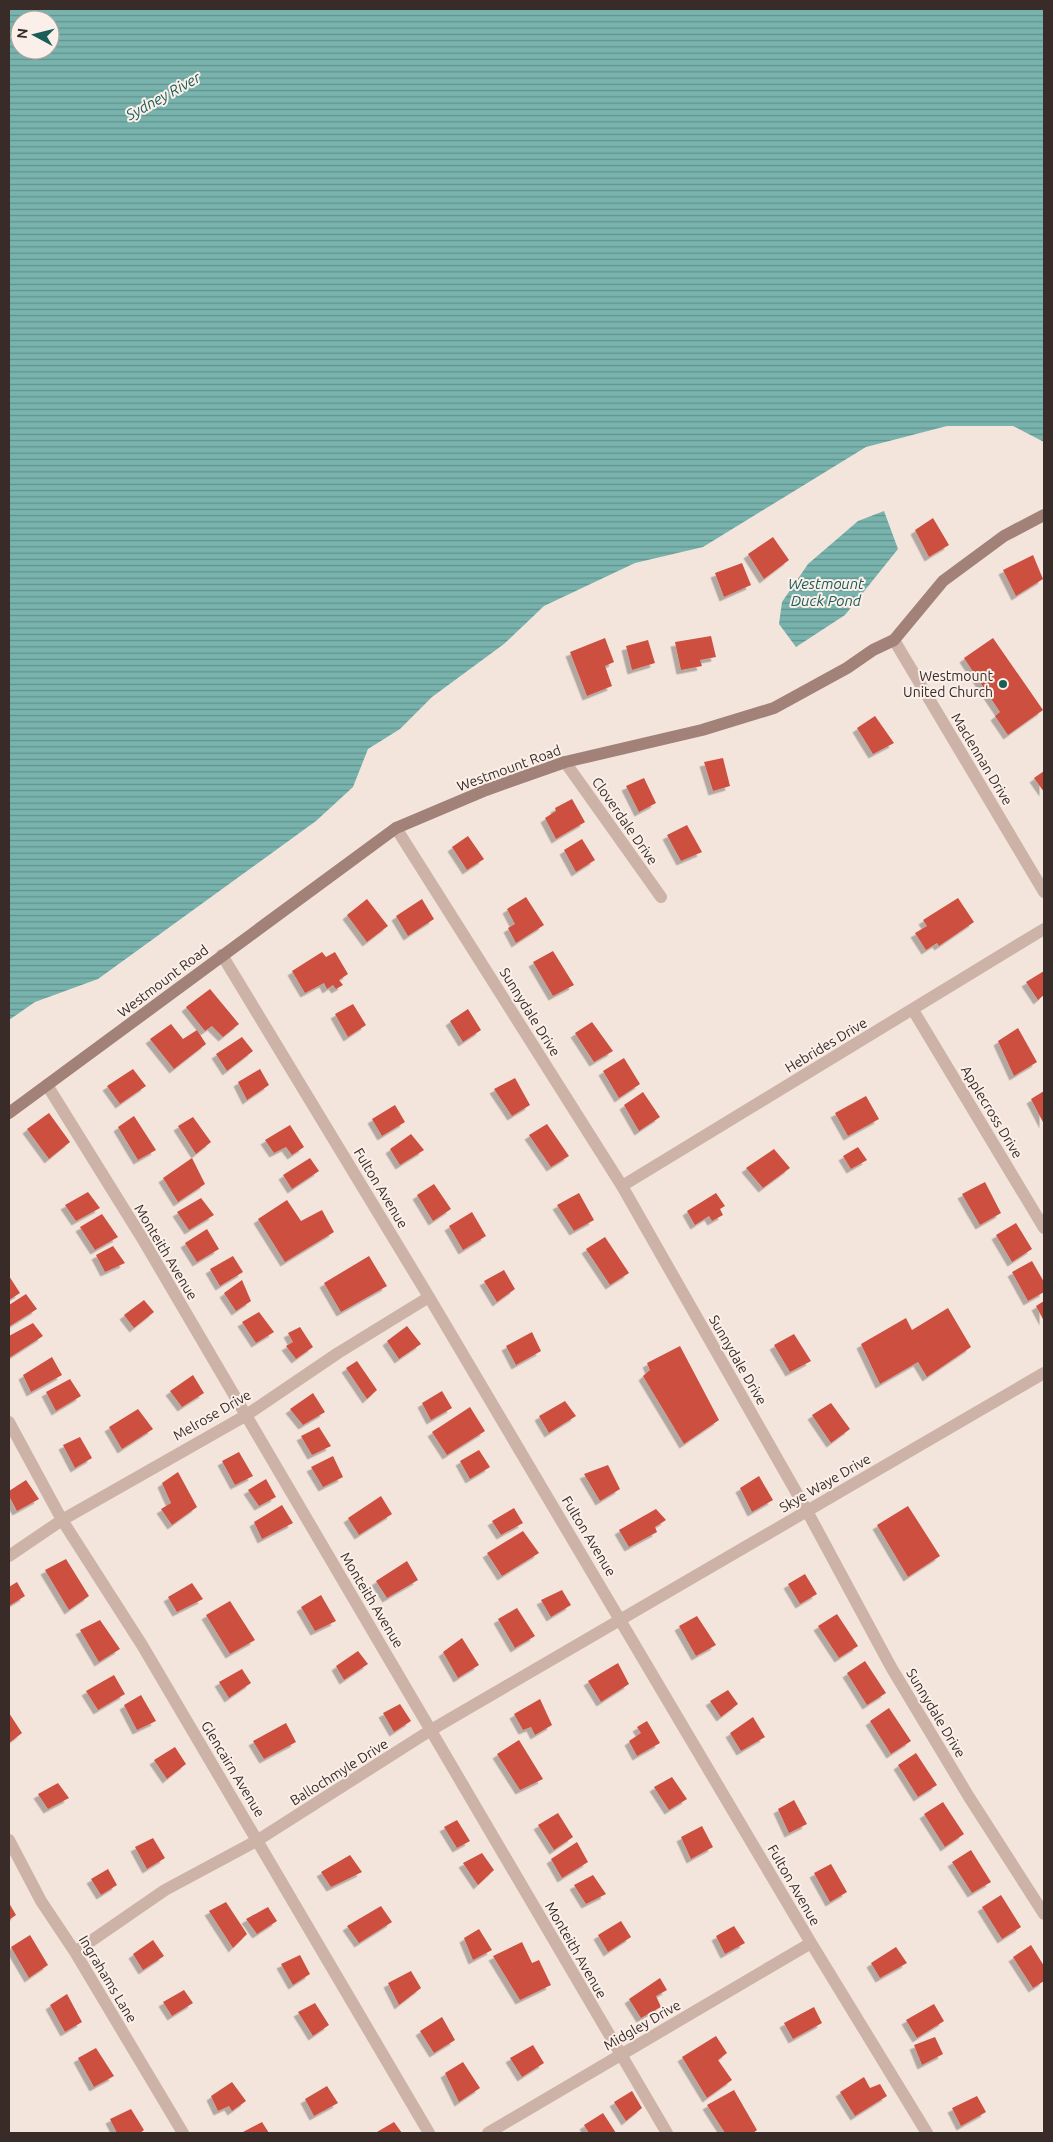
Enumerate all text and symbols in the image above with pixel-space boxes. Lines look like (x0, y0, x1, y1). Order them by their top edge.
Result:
north arrow (10, 10, 60, 60)
text: N (14, 27, 31, 40)
water label: Sydney River (122, 68, 204, 124)
water label: Westmount Duck Pond (788, 575, 864, 609)
place label: Westmount United Church (903, 668, 993, 700)
marker: Westmount United Church (997, 678, 1009, 690)
street label: Maclennan Drive (948, 710, 1016, 808)
street label: Westmount Road (455, 742, 563, 794)
street label: Cloverdale Drive (589, 774, 661, 868)
street label: Westmount Road (115, 942, 211, 1020)
street label: Sunnydale Drive (496, 965, 564, 1059)
street label: Hebrides Drive (782, 1014, 870, 1076)
street label: Applecross Drive (958, 1063, 1026, 1161)
street label: Fulton Avenue (351, 1145, 411, 1231)
street label: Monteith Avenue (131, 1201, 201, 1303)
street label: Sunnydale Drive (706, 1312, 770, 1408)
street label: Melrose Drive (170, 1386, 254, 1444)
street label: Skye Waye Drive (777, 1450, 873, 1516)
street label: Fulton Avenue (559, 1493, 619, 1579)
street label: Monteith Avenue (337, 1549, 407, 1651)
street label: Sunnydale Drive (903, 1666, 969, 1760)
street label: Glencairn Avenue (198, 1718, 268, 1820)
street label: Ballochmyle Drive (287, 1735, 391, 1809)
street label: Fulton Avenue (764, 1842, 824, 1928)
street label: Monteith Avenue (542, 1899, 610, 2001)
street label: Ingrahams Lane (76, 1933, 140, 2025)
street label: Midgley Drive (601, 1997, 683, 2053)

